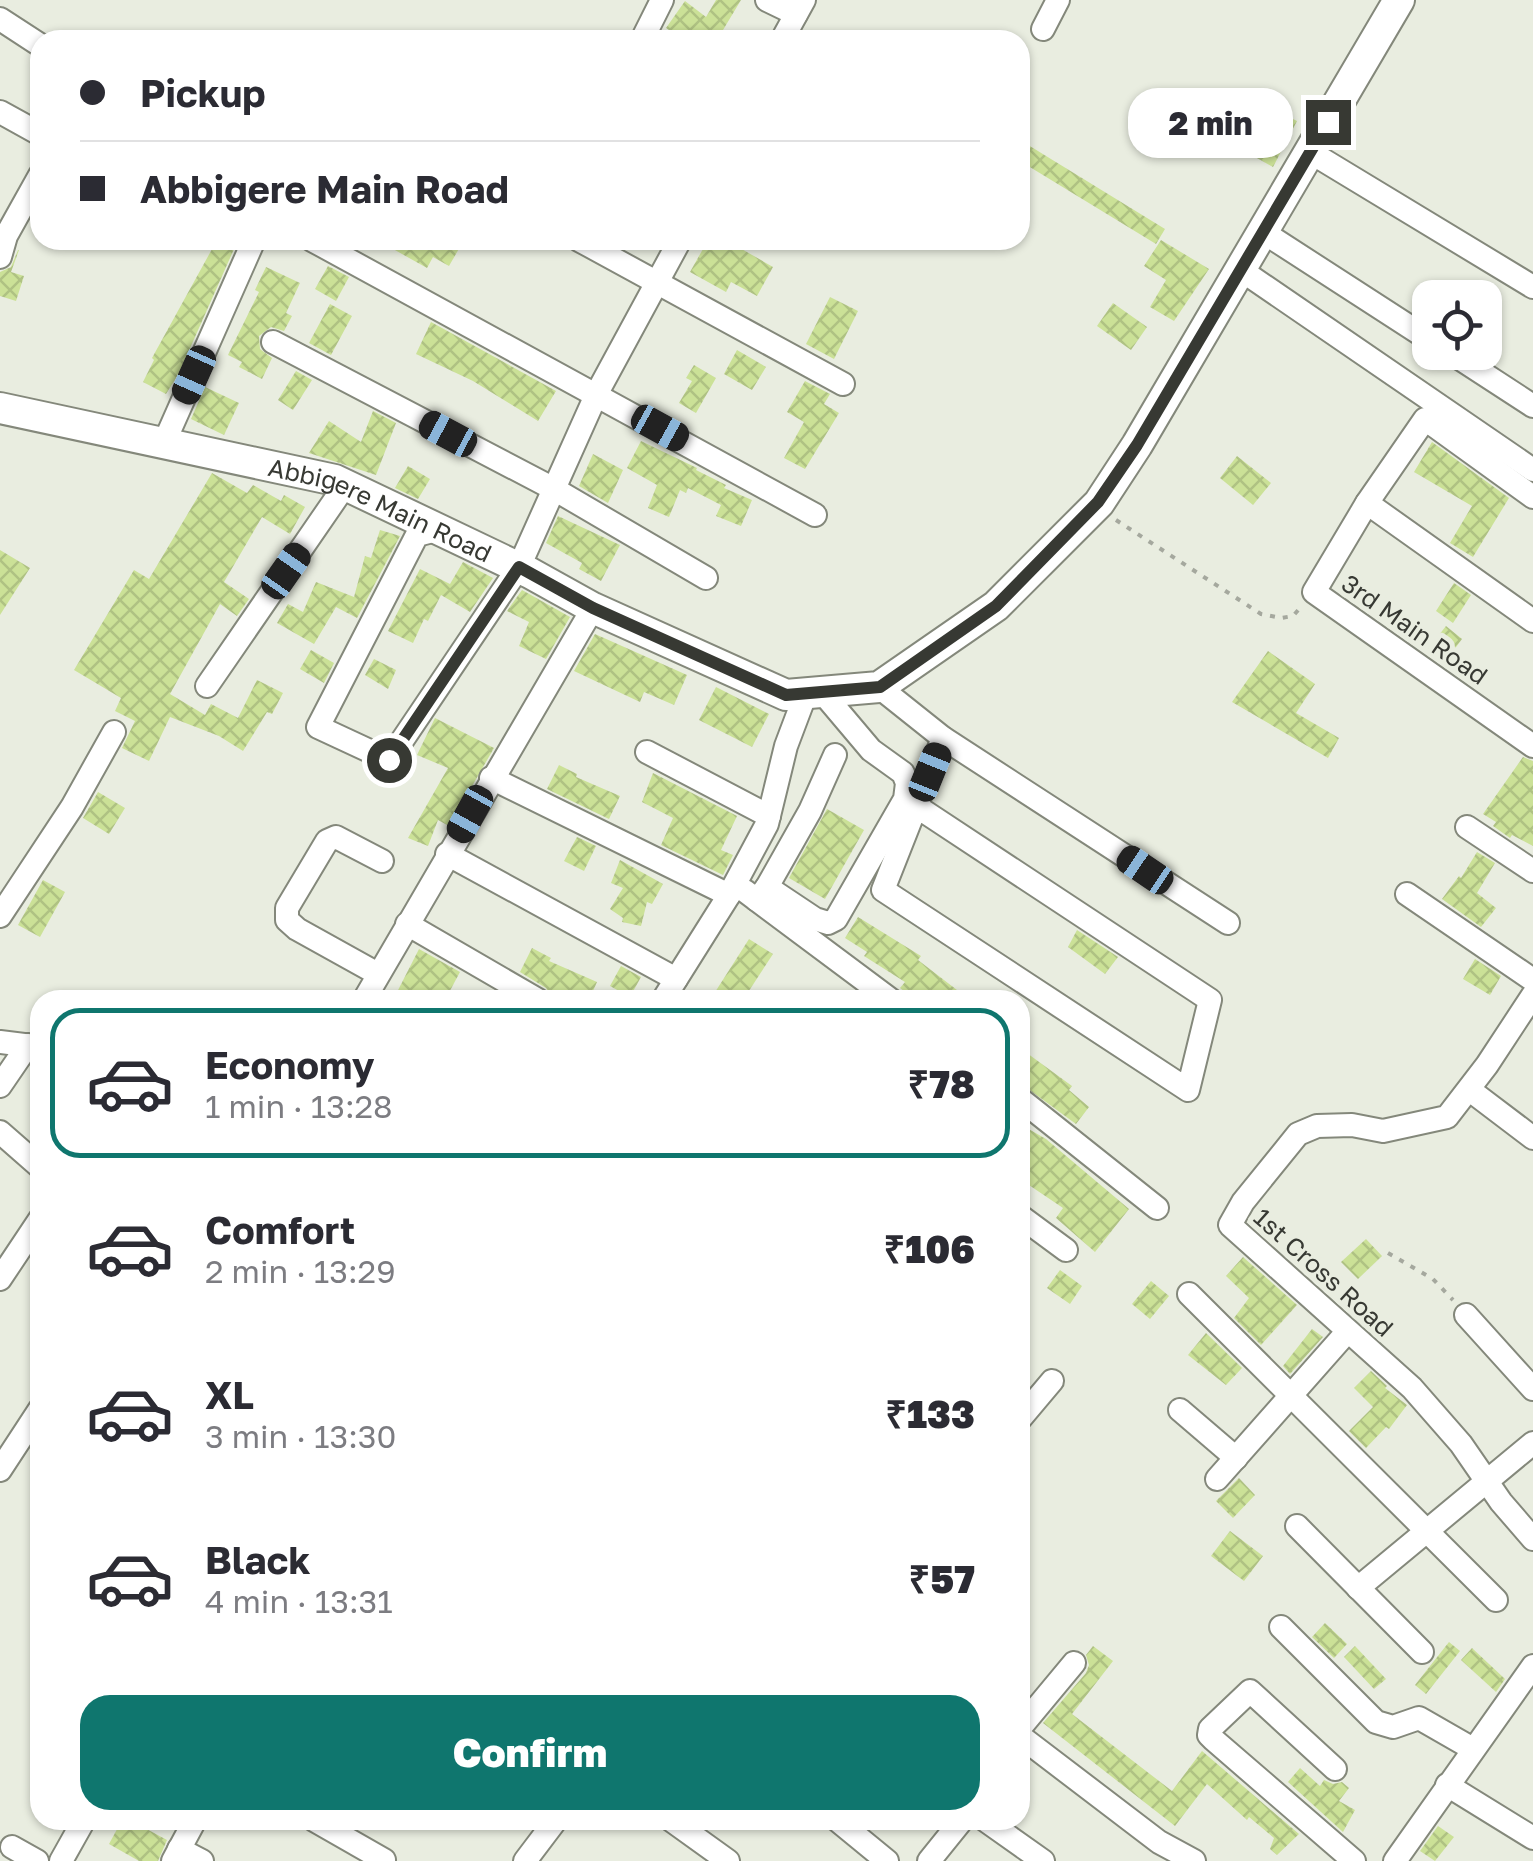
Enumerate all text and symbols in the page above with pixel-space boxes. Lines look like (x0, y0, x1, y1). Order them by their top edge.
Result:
text: Pickup (140, 70, 266, 115)
callout: 2 min (1128, 87, 1293, 157)
route end (1306, 100, 1351, 145)
text: 2 min (1168, 104, 1253, 142)
text: Abbigere Main Road (140, 166, 509, 211)
map controls (1412, 280, 1502, 370)
button: locate (1412, 280, 1502, 370)
car (168, 341, 220, 409)
car (626, 400, 694, 456)
car (414, 407, 482, 461)
street label: Abbigere Main Road (266, 451, 497, 568)
car (257, 538, 315, 604)
street label: 3rd Main Road (1336, 567, 1494, 691)
route start (367, 738, 412, 783)
car (905, 739, 955, 805)
car (442, 780, 498, 848)
car (1112, 841, 1178, 899)
icon: car (85, 1038, 175, 1128)
text: Economy (205, 1042, 374, 1087)
text: ₹78 (908, 1061, 975, 1106)
text: 1 min · 13:28 (205, 1087, 393, 1125)
street label: 1st Cross Road (1248, 1201, 1400, 1343)
icon: car (85, 1203, 175, 1293)
text: Comfort (205, 1207, 355, 1252)
text: ₹106 (883, 1226, 975, 1271)
text: 2 min · 13:29 (205, 1252, 396, 1290)
icon: car (85, 1368, 175, 1458)
text: XL (205, 1372, 254, 1417)
text: ₹133 (885, 1391, 975, 1436)
text: 3 min · 13:30 (205, 1417, 396, 1455)
icon: car (85, 1533, 175, 1623)
text: Black (205, 1537, 310, 1582)
text: ₹57 (909, 1556, 975, 1601)
text: 4 min · 13:31 (205, 1582, 393, 1620)
button: Confirm (80, 1695, 980, 1810)

